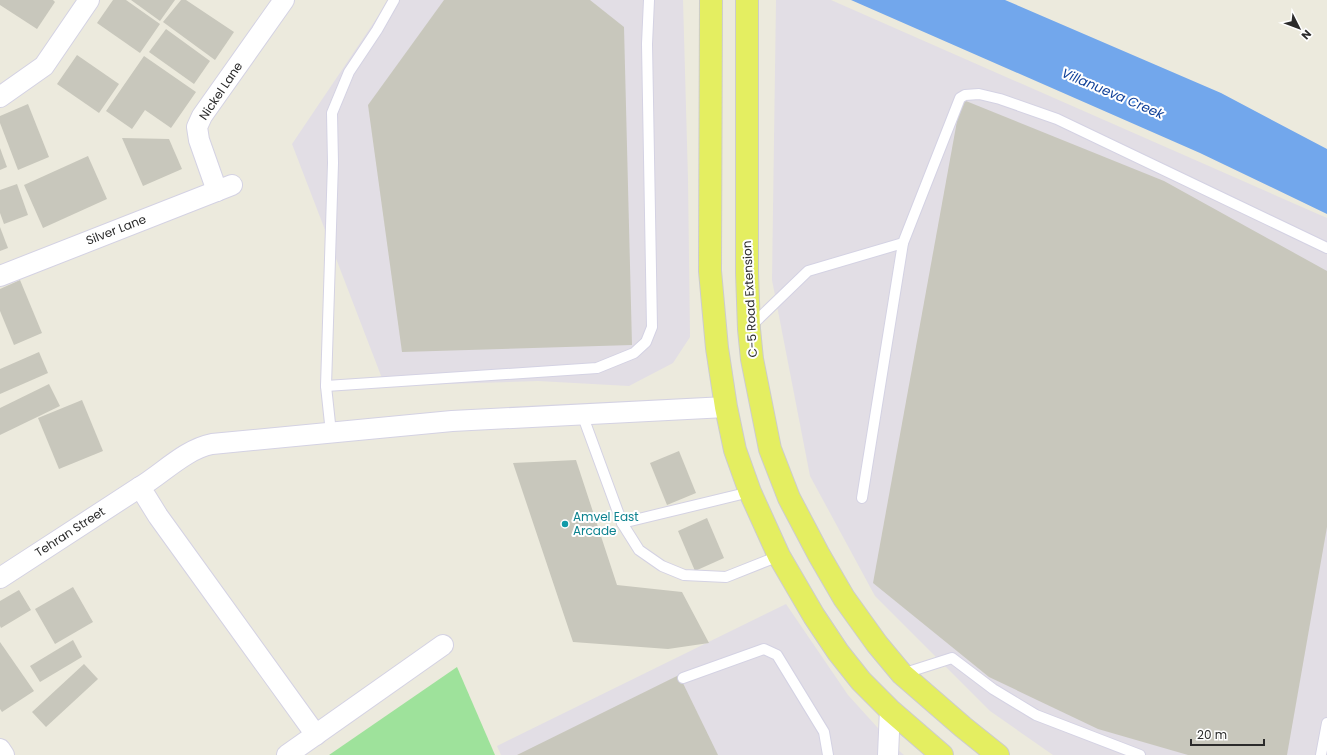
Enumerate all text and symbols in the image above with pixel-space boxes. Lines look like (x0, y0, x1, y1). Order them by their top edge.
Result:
north arrow (1279, 8, 1319, 48)
text: N (1298, 26, 1315, 43)
street label: Nickel Lane (195, 58, 246, 123)
water label: Villanueva Creek (1059, 63, 1168, 124)
street label: Silver Lane (83, 210, 148, 249)
street label: C-5 Road Extension (738, 240, 761, 358)
street label: Tehran Street (31, 503, 108, 561)
place label: Amvel East Arcade (573, 508, 639, 539)
marker: Amvel East Arcade (560, 519, 570, 529)
scale bar (1191, 721, 1264, 747)
text: 20 m (1197, 726, 1227, 743)

